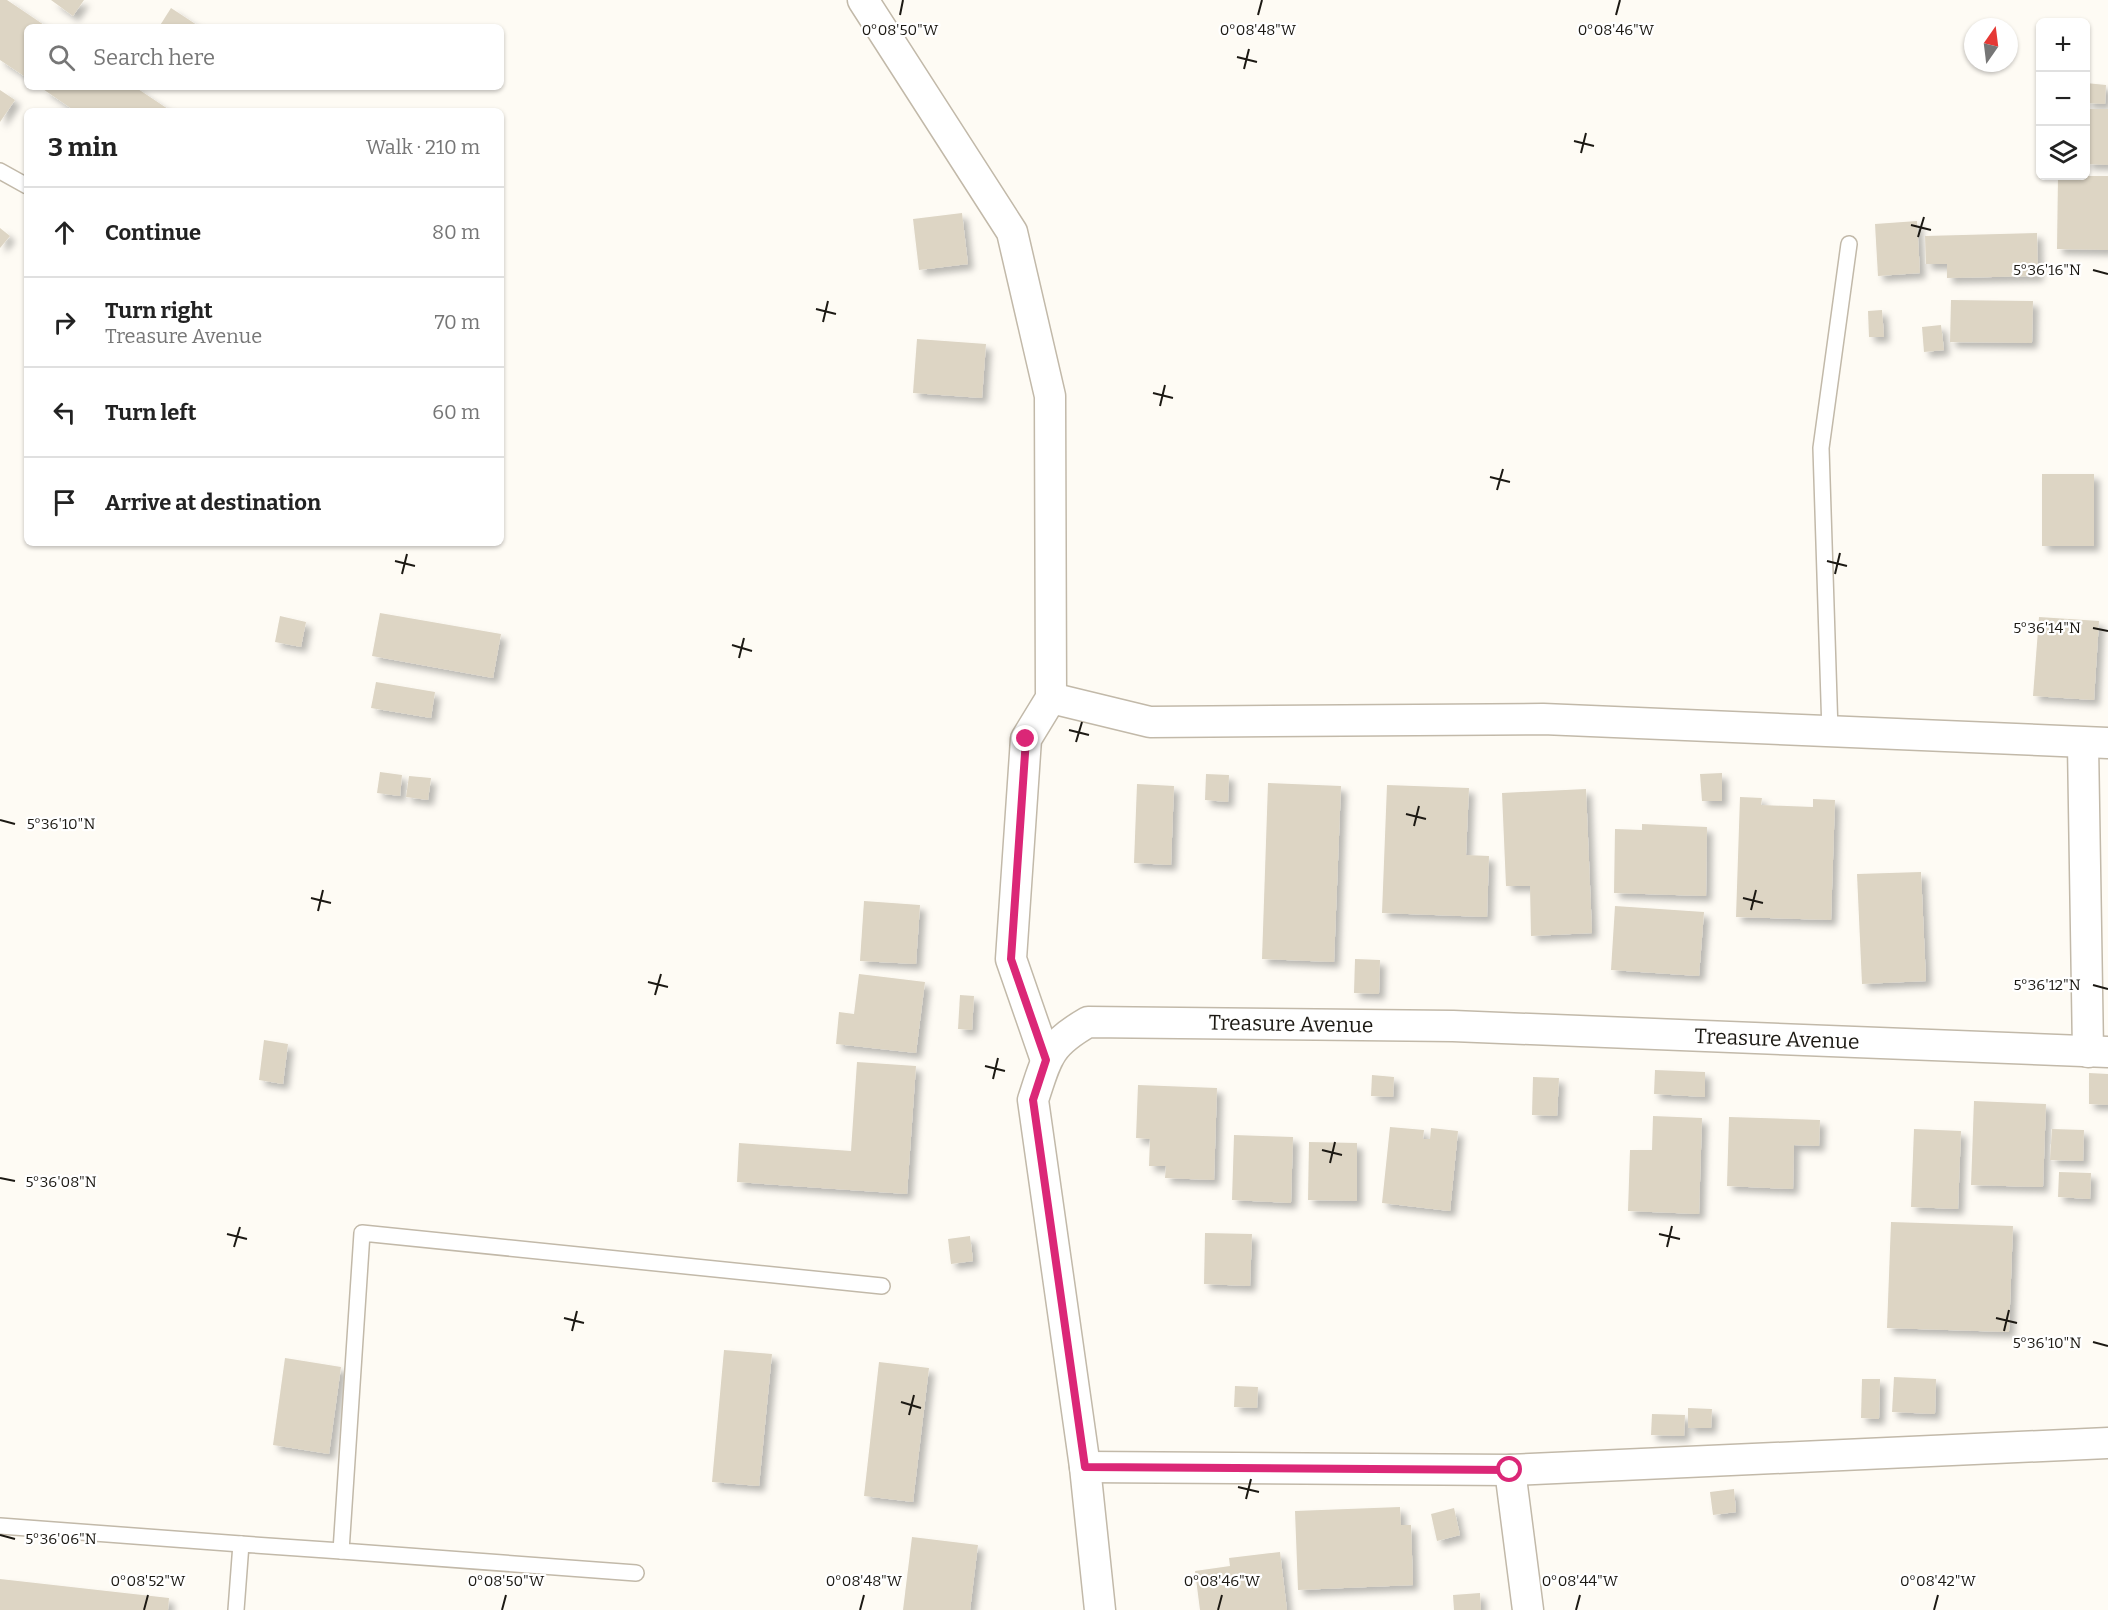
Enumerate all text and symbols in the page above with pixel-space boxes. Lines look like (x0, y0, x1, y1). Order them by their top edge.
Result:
north arrow (1964, 18, 2018, 72)
map controls (2036, 18, 2090, 180)
button: + (2036, 18, 2090, 72)
text: 0°08'50"W (862, 21, 939, 39)
text: 0°08'48"W (1220, 21, 1297, 39)
text: 0°08'46"W (1578, 21, 1655, 39)
search box (24, 24, 504, 90)
icon: search (45, 41, 78, 74)
text: Search here (93, 44, 215, 71)
button: − (2036, 72, 2090, 126)
button: layers (2036, 126, 2090, 180)
text: 3 min (48, 132, 117, 163)
text: Walk · 210 m (366, 135, 480, 159)
icon: ahead (48, 216, 81, 249)
text: Continue (105, 219, 201, 246)
text: 80 m (432, 220, 480, 244)
text: 5°36'16"N (2013, 261, 2081, 279)
text: Turn right (105, 297, 213, 324)
icon: right (48, 306, 81, 339)
text: 70 m (434, 310, 480, 334)
text: Treasure Avenue (105, 324, 262, 348)
icon: left (48, 396, 81, 429)
text: Turn left (105, 399, 197, 426)
text: 60 m (432, 400, 480, 424)
icon: arrive (48, 486, 81, 519)
text: Arrive at destination (105, 489, 321, 516)
text: 5°36'14"N (2013, 619, 2081, 637)
route end (1012, 725, 1038, 751)
text: 5°36'10"N (27, 815, 95, 833)
text: 5°36'12"N (2013, 976, 2081, 994)
street label: Treasure Avenue (1208, 1010, 1374, 1038)
street label: Treasure Avenue (1694, 1023, 1860, 1055)
text: 5°36'08"N (25, 1173, 97, 1191)
text: 5°36'10"N (2013, 1334, 2081, 1352)
route start (1496, 1456, 1522, 1482)
text: 5°36'06"N (25, 1530, 97, 1548)
text: 0°08'52"W (111, 1572, 186, 1590)
text: 0°08'50"W (468, 1572, 545, 1590)
text: 0°08'48"W (826, 1572, 903, 1590)
text: 0°08'46"W (1184, 1572, 1261, 1590)
text: 0°08'44"W (1542, 1572, 1619, 1590)
text: 0°08'42"W (1900, 1572, 1977, 1590)

